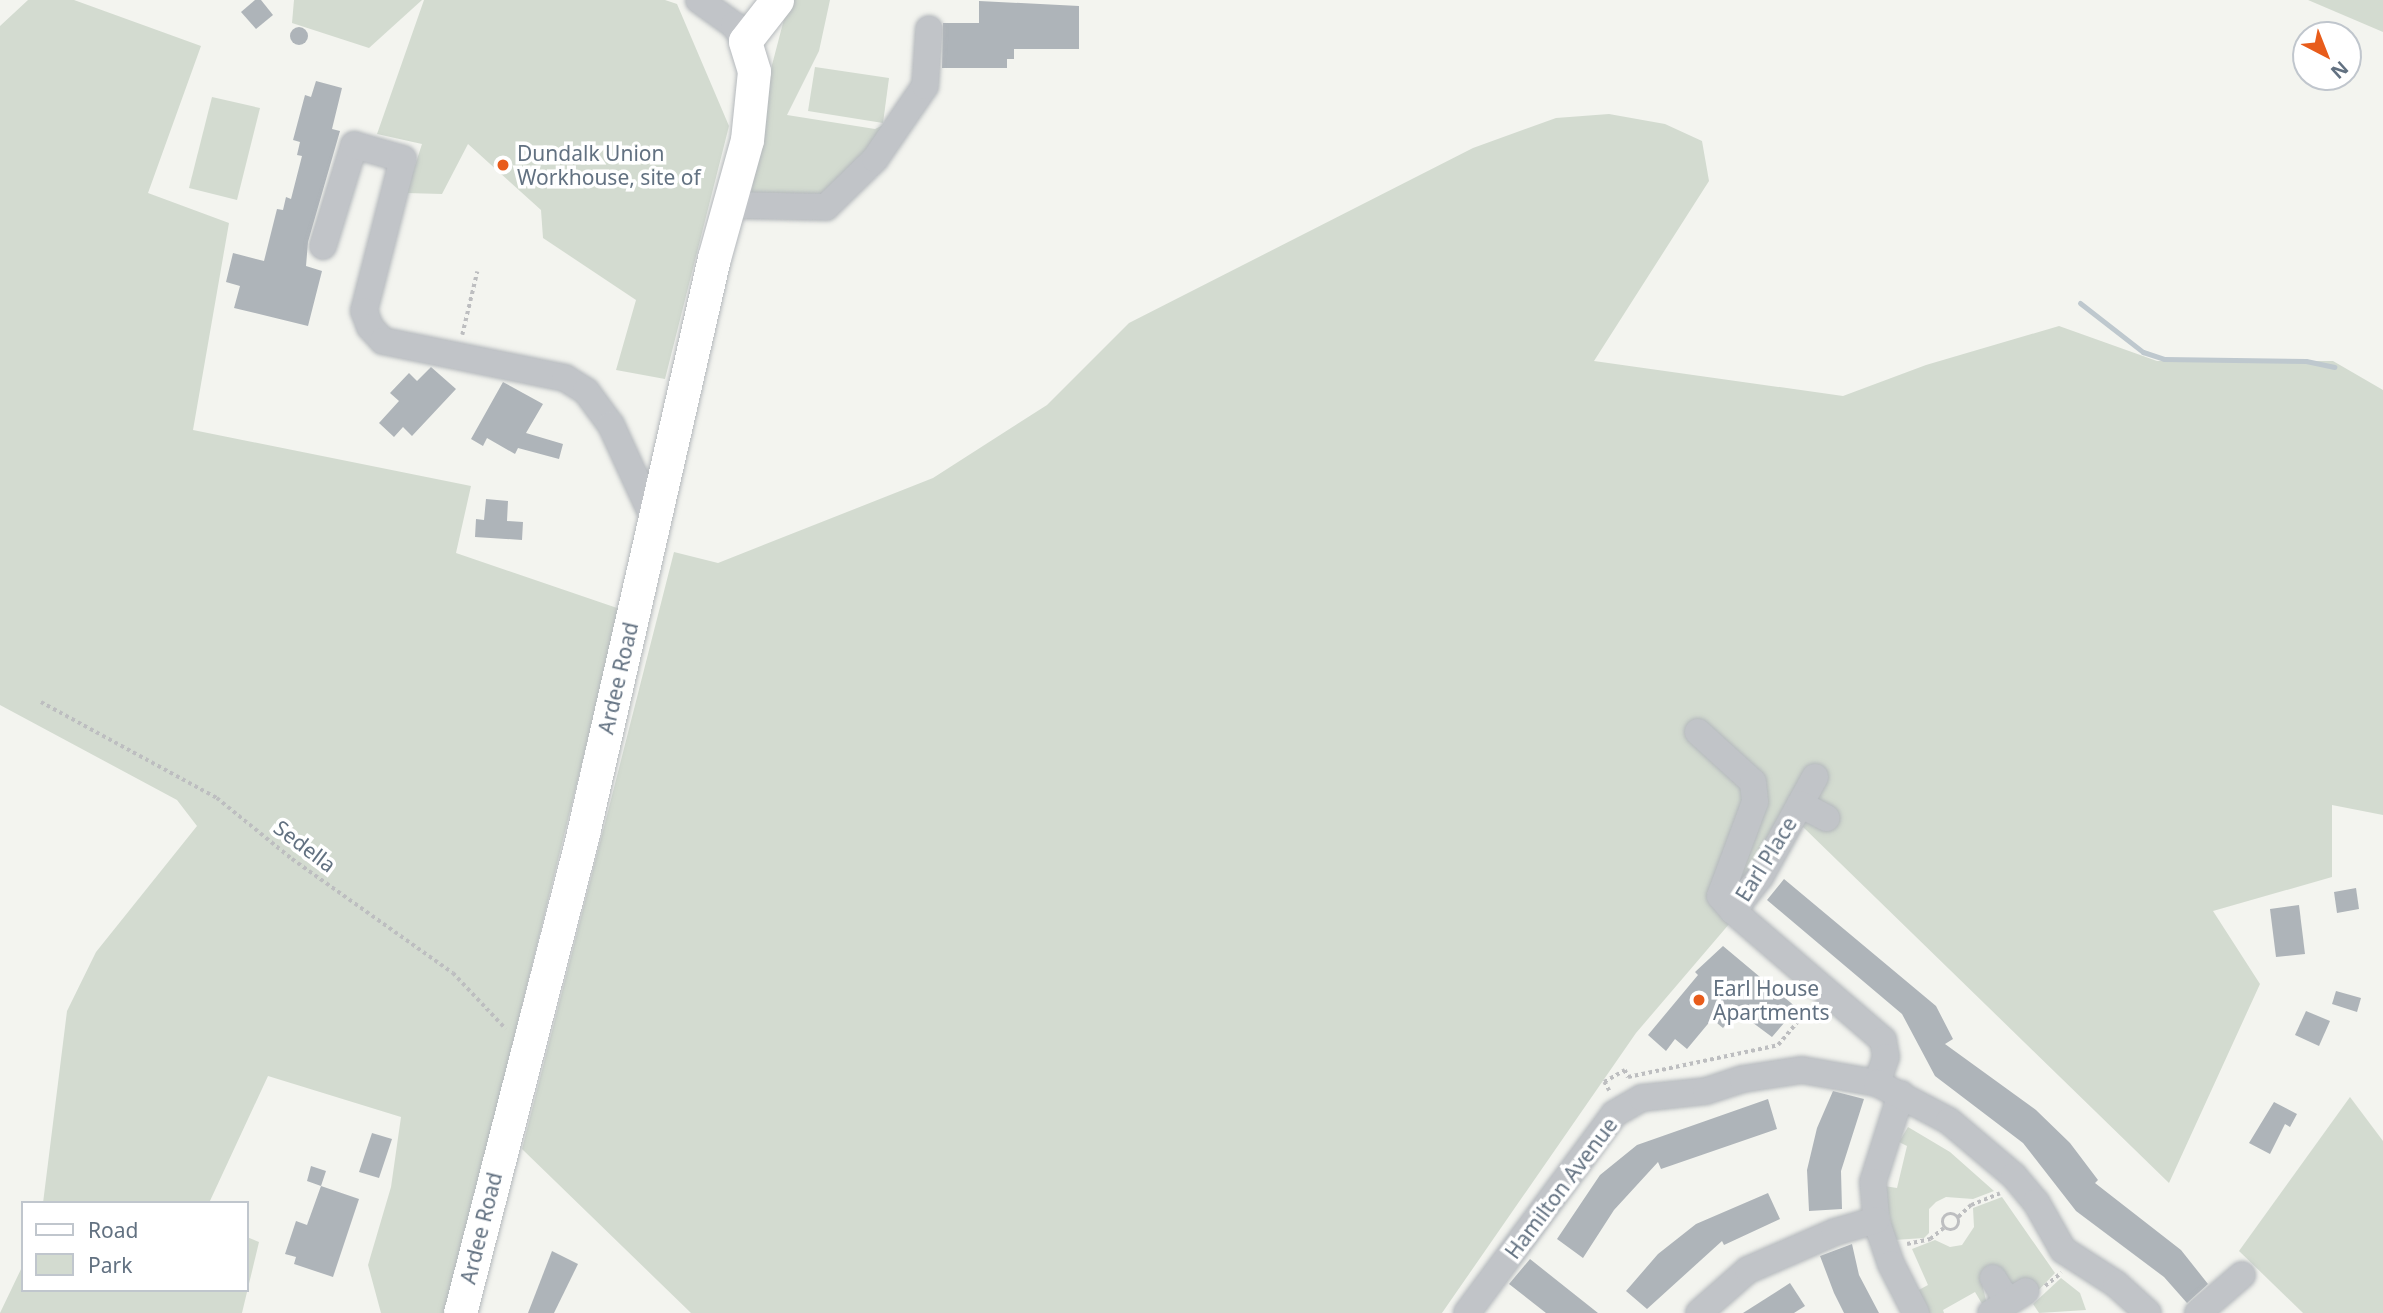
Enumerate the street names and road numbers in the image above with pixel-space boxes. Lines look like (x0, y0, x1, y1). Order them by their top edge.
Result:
street label: Ardee Road (593, 620, 643, 736)
street label: Earl Place (1730, 812, 1802, 906)
street label: Sedella (269, 815, 341, 877)
street label: Hamilton Avenue (1500, 1112, 1622, 1264)
street label: Ardee Road (455, 1170, 507, 1286)

